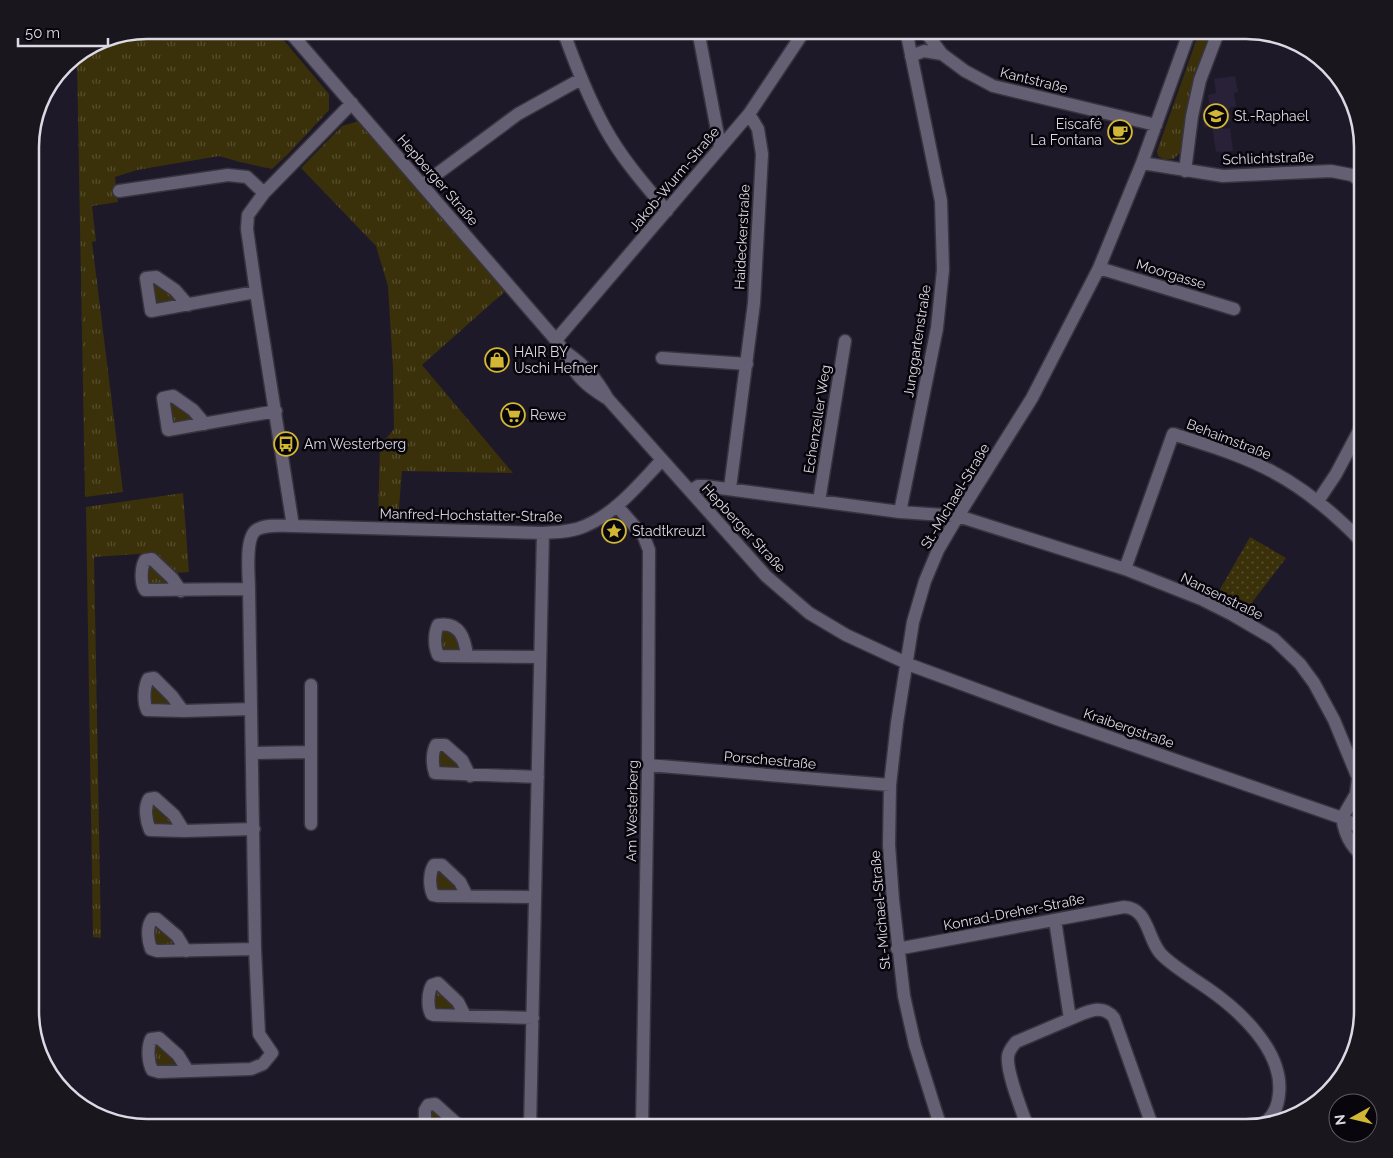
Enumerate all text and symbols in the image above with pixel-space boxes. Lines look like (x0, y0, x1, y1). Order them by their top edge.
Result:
scale bar (18, 15, 108, 47)
text: 50 m (25, 24, 60, 42)
street label: Kantstraße (998, 64, 1070, 96)
school or university icon: St.-Raphael (1203, 103, 1229, 129)
place label: St.-Raphael (1234, 108, 1309, 124)
place label: Eiscafé La Fontana (1030, 116, 1102, 148)
cafe icon: Eiscafé La Fontana (1107, 119, 1133, 145)
street label: Jakob-Wurm-Straße (626, 124, 722, 234)
street label: Hepberger Straße (394, 131, 482, 229)
street label: Schlichtstraße (1222, 148, 1314, 168)
street label: Haideckerstraße (731, 184, 753, 290)
street label: Moorgasse (1134, 256, 1208, 292)
street label: Junggartenstraße (900, 284, 934, 398)
place label: HAIR BY Uschi Hefner (514, 344, 598, 376)
shop icon: HAIR BY Uschi Hefner (484, 347, 510, 373)
street label: Echenzeller Weg (801, 364, 833, 474)
supermarket icon: Rewe (500, 402, 526, 428)
place label: Rewe (530, 407, 566, 423)
street label: Behaimstraße (1185, 416, 1273, 462)
bus stop icon: Am Westerberg (273, 431, 299, 457)
place label: Am Westerberg (304, 436, 406, 452)
street label: St.-Michael-Straße (917, 441, 993, 551)
street label: Hepberger Straße (699, 480, 789, 576)
street label: Manfred-Hochstatter-Straße (379, 505, 563, 525)
place icon: Stadtkreuzl (601, 518, 627, 544)
place label: Stadtkreuzl (632, 523, 706, 539)
street label: Nansenstraße (1178, 569, 1266, 623)
street label: Kraibergstraße (1082, 705, 1176, 751)
street label: Porschestraße (723, 748, 817, 772)
street label: Am Westerberg (623, 760, 641, 862)
street label: St.-Michael-Straße (867, 850, 893, 970)
street label: Konrad-Dreher-Straße (942, 890, 1086, 934)
north arrow (1328, 1093, 1378, 1143)
text: N (1331, 1113, 1349, 1126)

